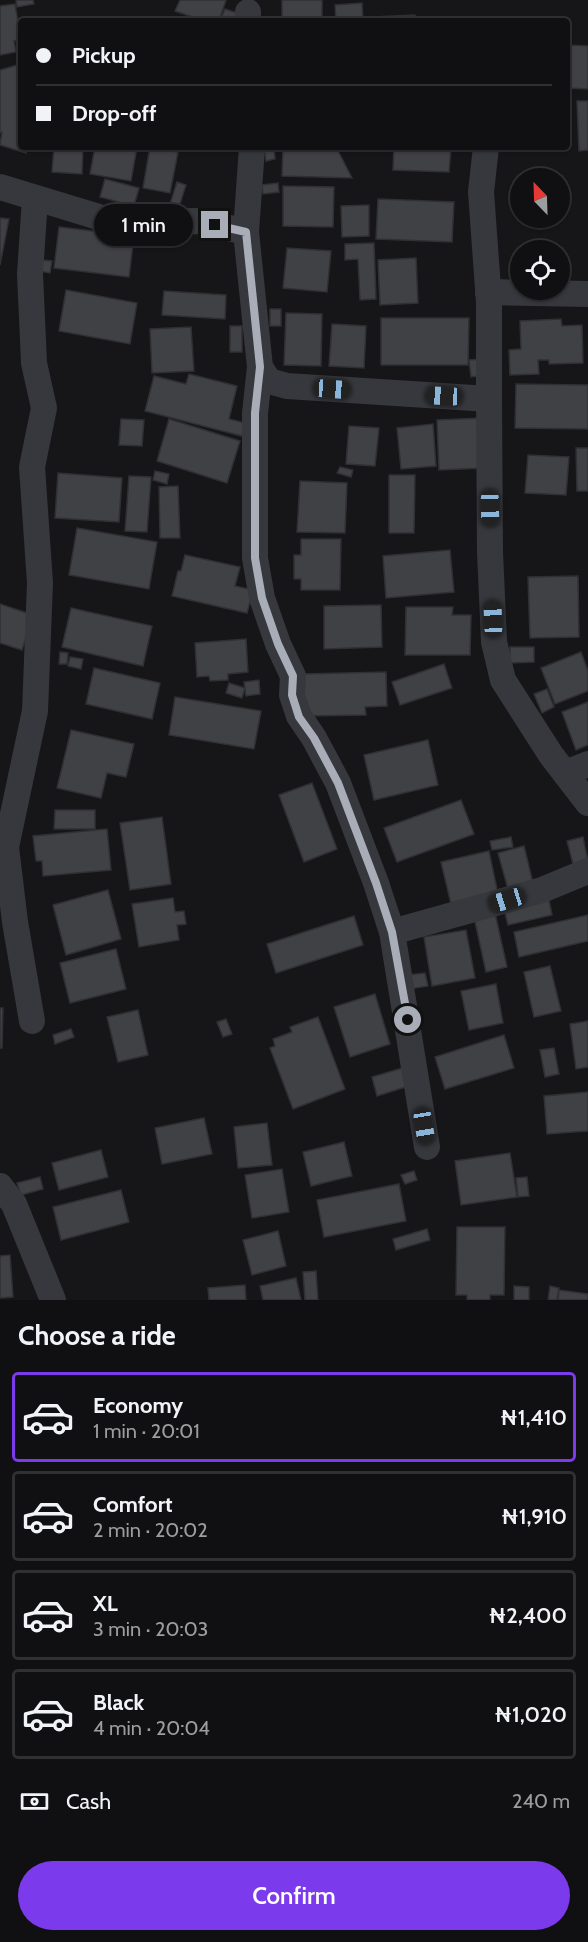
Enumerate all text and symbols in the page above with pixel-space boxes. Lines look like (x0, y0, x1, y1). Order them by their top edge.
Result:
text: Pickup (72, 42, 136, 69)
text: Drop-off (72, 100, 156, 127)
north arrow (510, 168, 570, 228)
map controls (510, 168, 570, 300)
callout: 1 min (95, 204, 194, 246)
route end (201, 211, 228, 238)
text: 1 min (121, 213, 166, 237)
button: locate (510, 240, 570, 300)
car (313, 379, 351, 399)
car (426, 386, 462, 406)
car (481, 490, 499, 526)
car (483, 601, 503, 637)
car (487, 886, 527, 914)
route start (394, 1006, 421, 1033)
car (412, 1107, 436, 1145)
text: Choose a ride (18, 1319, 176, 1352)
icon: car (21, 1390, 75, 1444)
text: Economy (93, 1392, 183, 1419)
text: ₦1,410 (500, 1404, 567, 1431)
text: 1 min · 20:01 (93, 1419, 200, 1443)
icon: car (21, 1489, 75, 1543)
text: Comfort (93, 1491, 172, 1518)
text: ₦1,910 (501, 1503, 567, 1530)
text: 2 min · 20:02 (93, 1518, 208, 1542)
icon: car (21, 1588, 75, 1642)
text: XL (93, 1590, 118, 1617)
text: ₦2,400 (488, 1602, 567, 1629)
text: 3 min · 20:03 (93, 1617, 208, 1641)
icon: car (21, 1687, 75, 1741)
text: Black (93, 1689, 144, 1716)
text: ₦1,020 (494, 1701, 567, 1728)
text: 4 min · 20:04 (93, 1716, 210, 1740)
icon: cash (18, 1785, 51, 1818)
text: Cash (66, 1788, 111, 1815)
text: 240 m (512, 1789, 570, 1813)
button: Confirm (18, 1861, 570, 1930)

